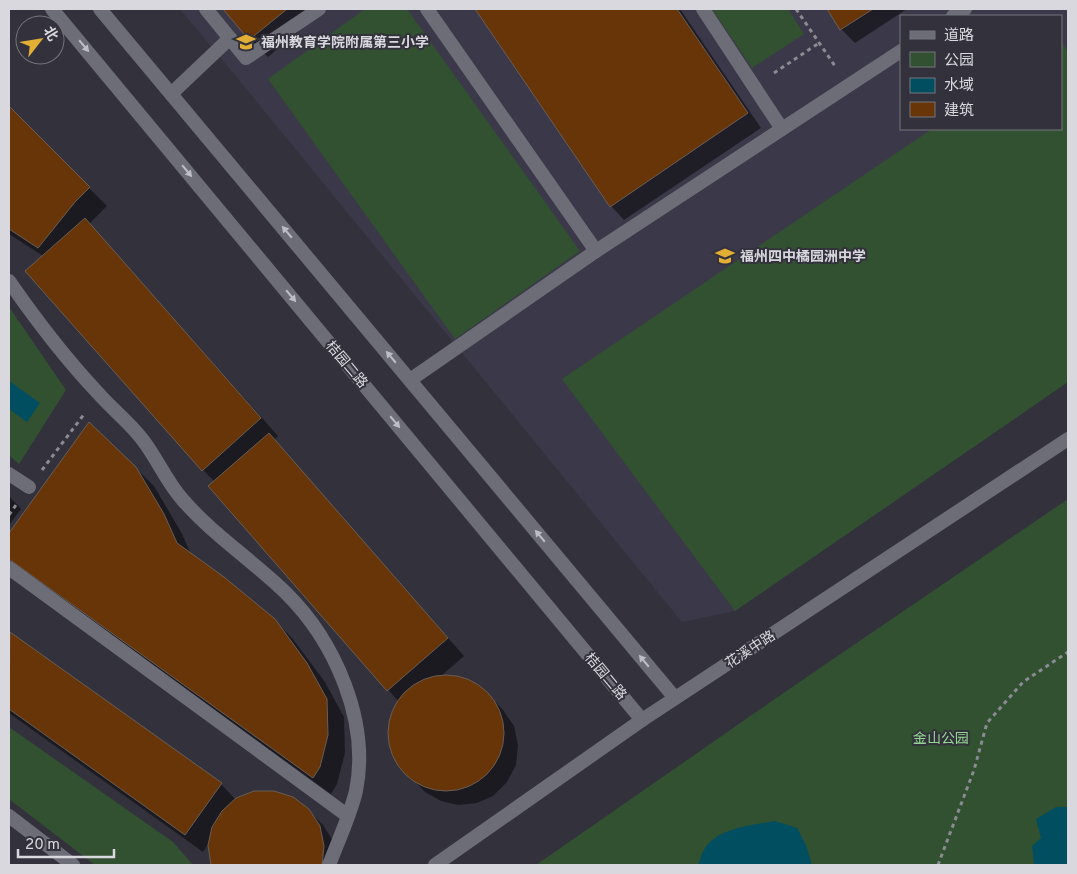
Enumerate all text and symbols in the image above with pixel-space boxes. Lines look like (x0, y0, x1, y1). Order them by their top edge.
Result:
north arrow (15, 15, 65, 65)
legend (900, 15, 1062, 130)
text: 北 (39, 24, 61, 44)
text: 道路 (944, 27, 974, 46)
school or university icon: 福州教育学院附属第三小学 (235, 31, 257, 53)
place label: 福州教育学院附属第三小学 (261, 34, 429, 52)
one-way arrow (78, 40, 89, 53)
text: 公园 (944, 52, 974, 71)
text: 水域 (944, 77, 974, 96)
text: 建筑 (944, 102, 974, 121)
one-way arrow (182, 165, 193, 178)
one-way arrow (281, 226, 292, 239)
school or university icon: 福州四中橘园洲中学 (714, 245, 736, 267)
place label: 福州四中橘园洲中学 (740, 248, 866, 266)
one-way arrow (285, 290, 297, 302)
street label: 桔园二路 (321, 338, 370, 392)
one-way arrow (386, 351, 397, 363)
one-way arrow (389, 415, 400, 428)
one-way arrow (534, 530, 545, 543)
street label: 花溪中路 (723, 628, 779, 673)
street label: 桔园二路 (580, 650, 629, 704)
one-way arrow (638, 654, 649, 667)
park label: 金山公园 (913, 731, 969, 748)
scale bar (18, 826, 114, 858)
text: 20 m (25, 836, 60, 855)

